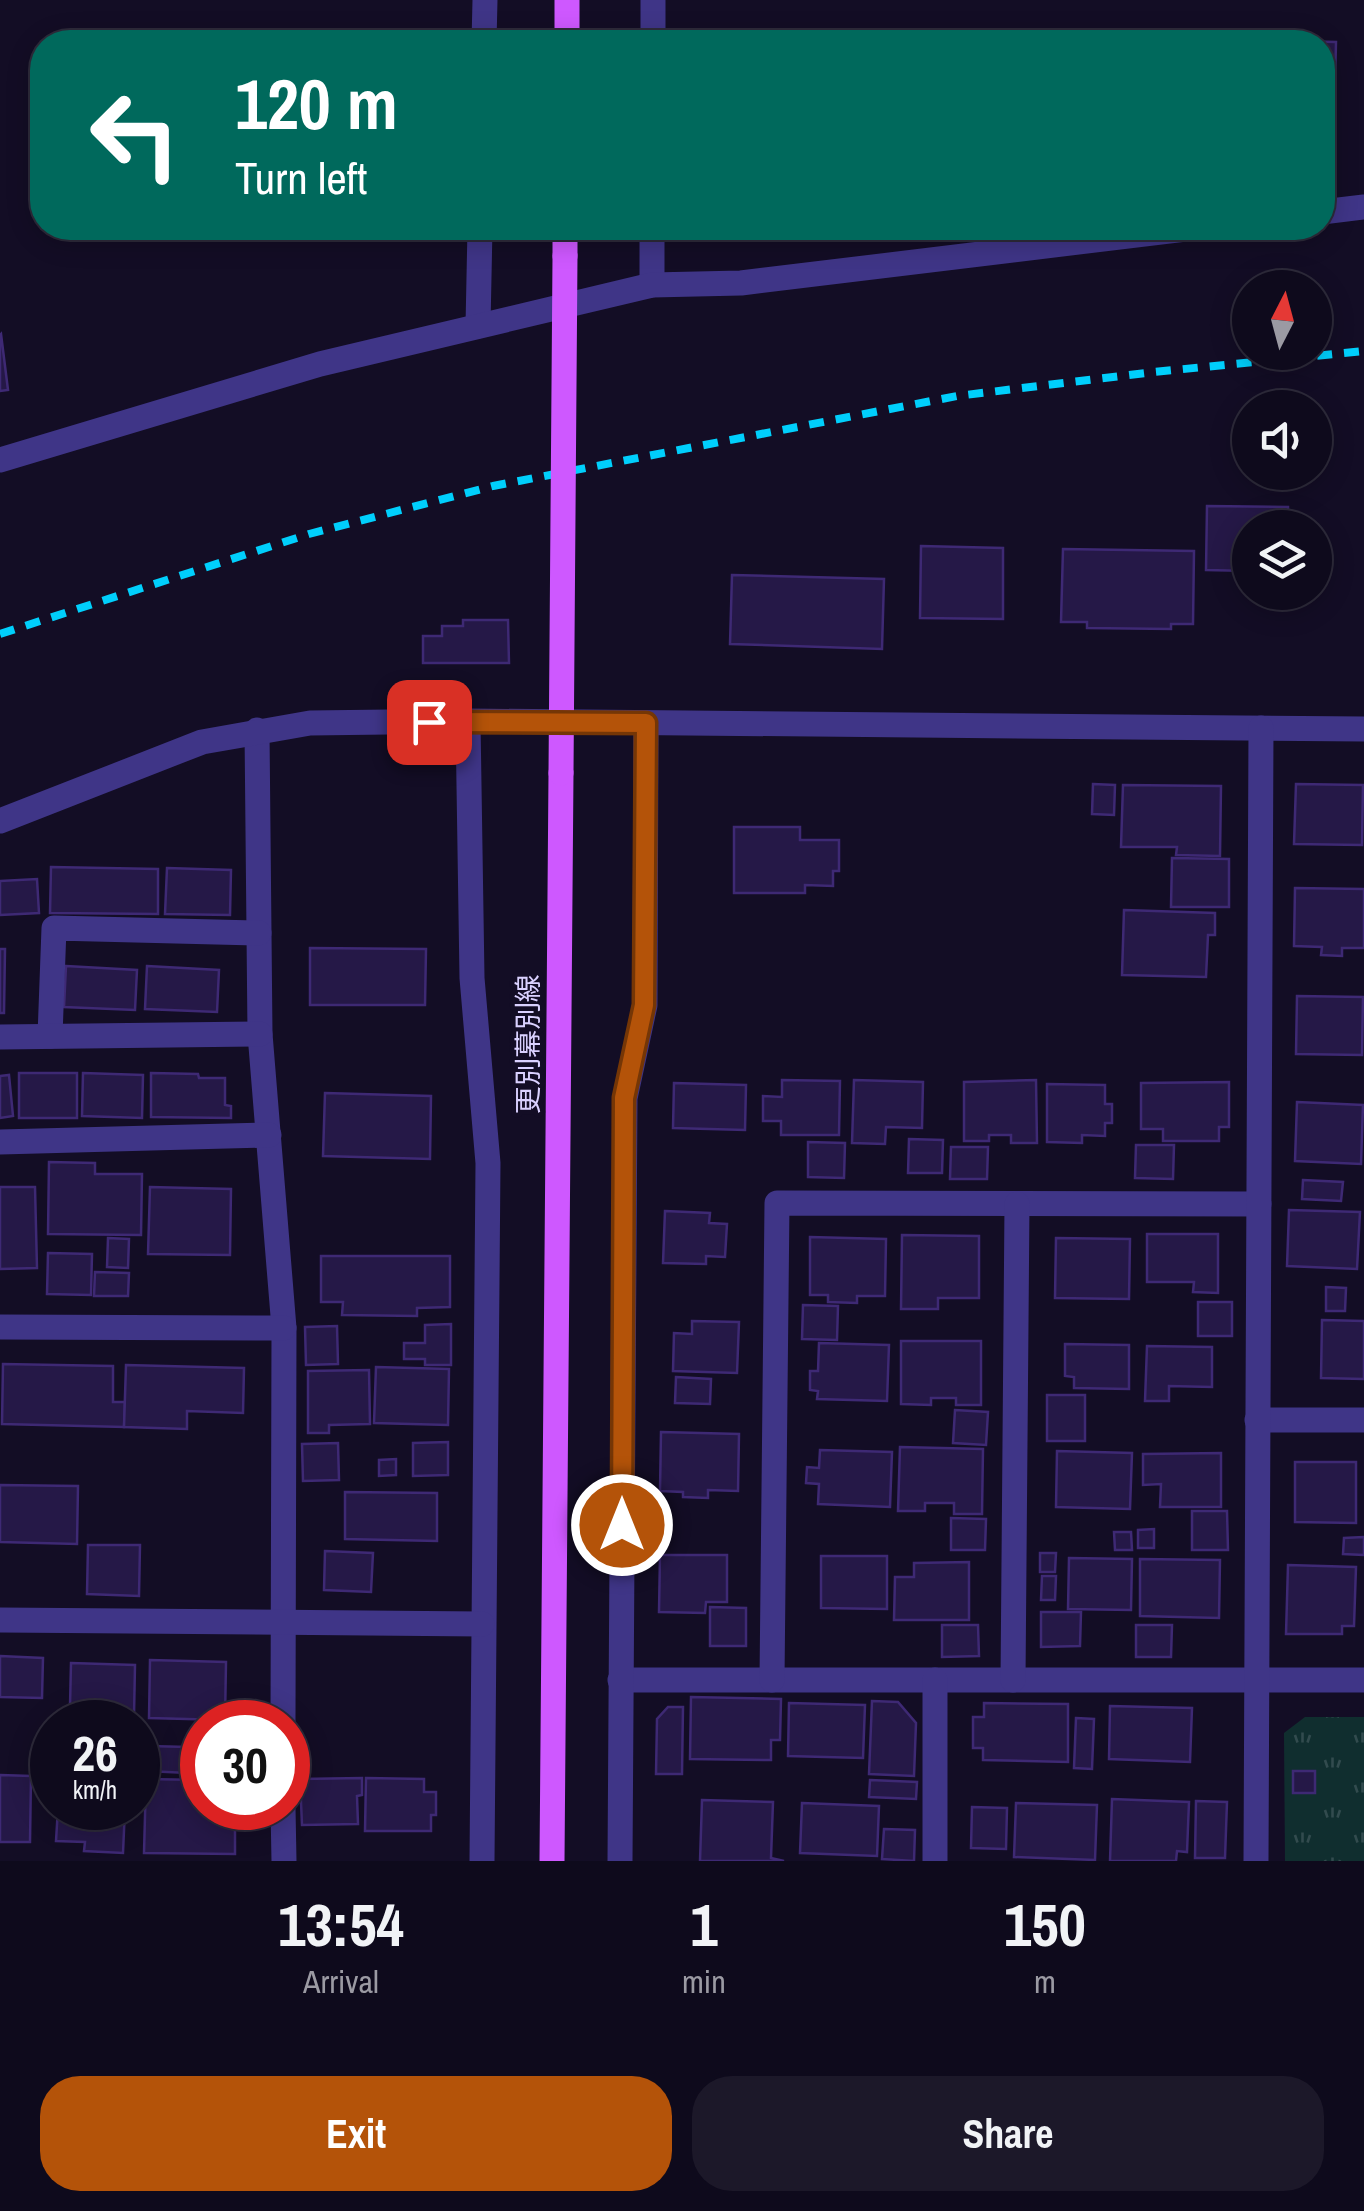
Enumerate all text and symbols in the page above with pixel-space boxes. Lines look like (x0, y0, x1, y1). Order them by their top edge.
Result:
text: 120 m (235, 57, 398, 151)
icon: left (70, 70, 200, 200)
text: Turn left (235, 147, 367, 208)
north arrow (1232, 270, 1332, 370)
map controls (1232, 270, 1332, 610)
button: sound (1232, 390, 1332, 490)
button: layers (1232, 510, 1332, 610)
pin (387, 680, 472, 765)
icon: arrive (402, 695, 457, 750)
street label: 更別幕別線 (509, 974, 547, 1114)
position arrow (570, 1473, 674, 1577)
speed limit sign: 30 (180, 1700, 310, 1830)
text: 26 (72, 1719, 118, 1787)
text: km/h (73, 1773, 117, 1807)
text: 13:54 (278, 1884, 404, 1965)
text: 1 (690, 1884, 718, 1965)
text: 150 (1004, 1884, 1086, 1965)
text: Arrival (303, 1960, 379, 2003)
text: min (682, 1960, 726, 2003)
text: m (1034, 1960, 1056, 2003)
button: Exit (40, 2076, 672, 2191)
button: Share (692, 2076, 1324, 2191)

